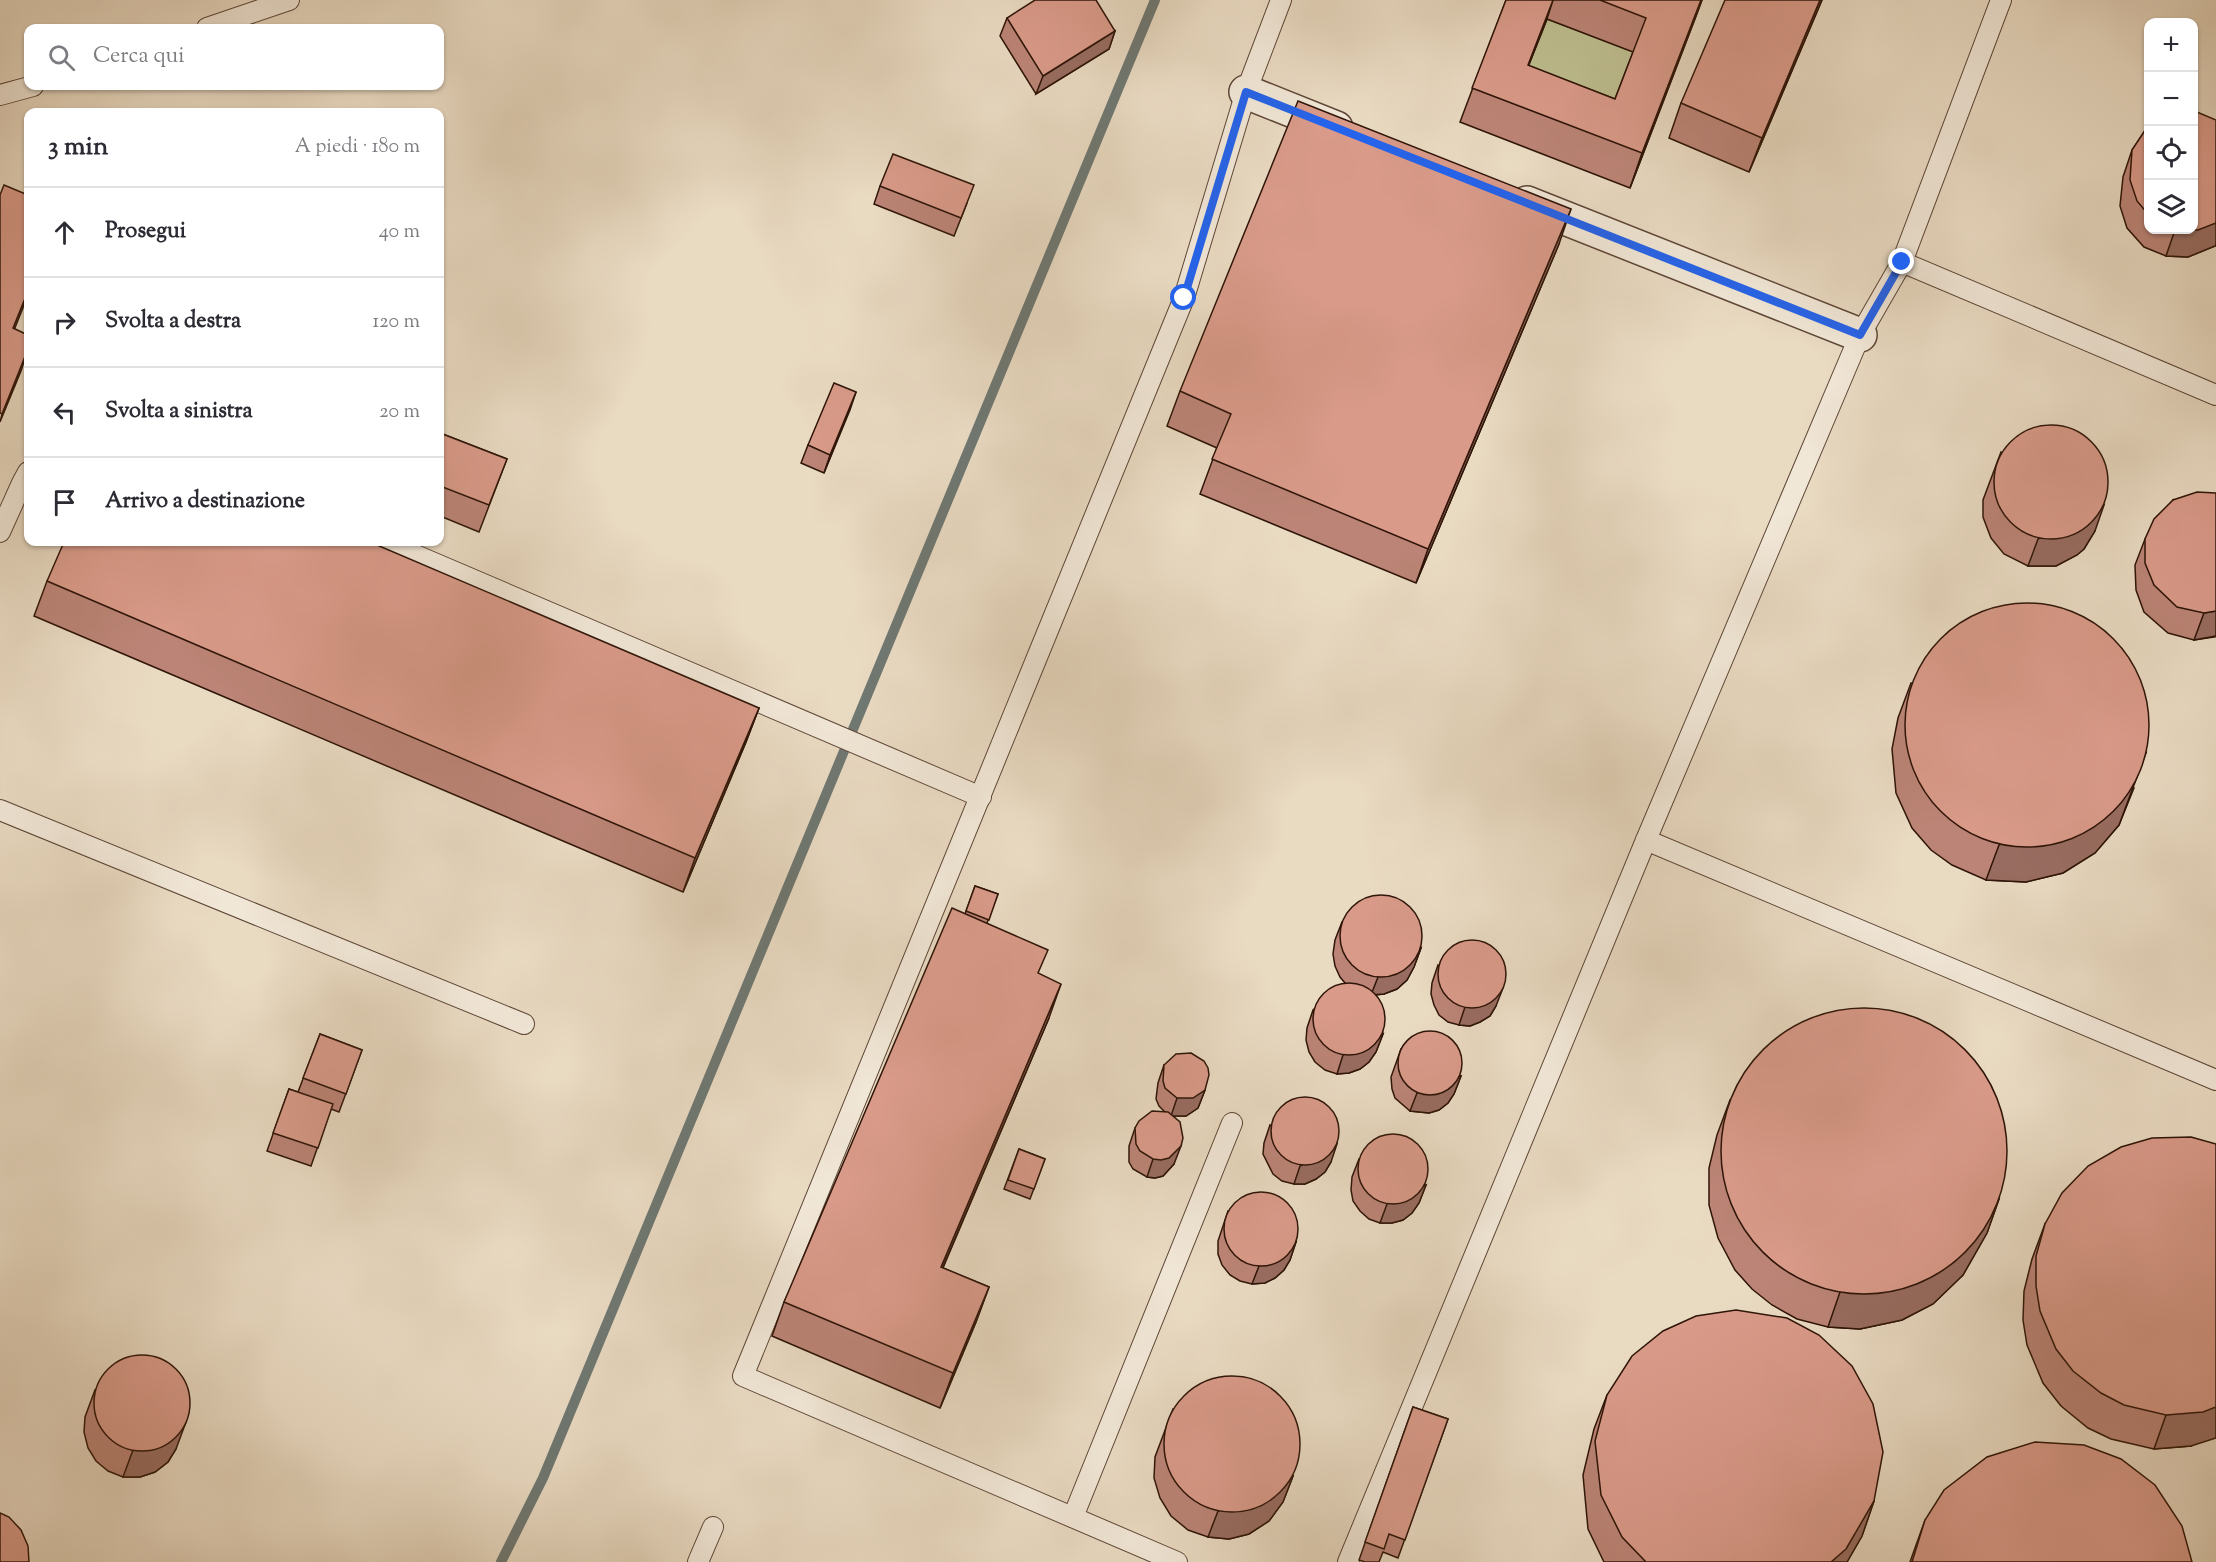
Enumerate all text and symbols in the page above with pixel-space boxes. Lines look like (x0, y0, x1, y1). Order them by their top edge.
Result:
map controls (2144, 18, 2198, 234)
button: + (2144, 18, 2198, 72)
search box (24, 24, 444, 90)
icon: search (45, 41, 78, 74)
text: Cerca qui (93, 41, 184, 73)
button: − (2144, 72, 2198, 126)
button: locate (2144, 126, 2198, 180)
text: 3 min (48, 129, 108, 166)
text: A piedi · 180 m (295, 133, 420, 162)
button: layers (2144, 180, 2198, 234)
icon: ahead (48, 216, 81, 249)
text: Prosegui (105, 216, 186, 248)
text: 40 m (379, 218, 420, 247)
route end (1888, 248, 1914, 274)
route start (1170, 284, 1196, 310)
icon: right (48, 306, 81, 339)
text: Svolta a destra (105, 306, 241, 338)
text: 120 m (372, 308, 420, 337)
icon: left (48, 396, 81, 429)
text: Svolta a sinistra (105, 396, 253, 428)
text: 20 m (379, 398, 420, 427)
icon: arrive (48, 486, 81, 519)
text: Arrivo a destinazione (105, 486, 305, 518)

